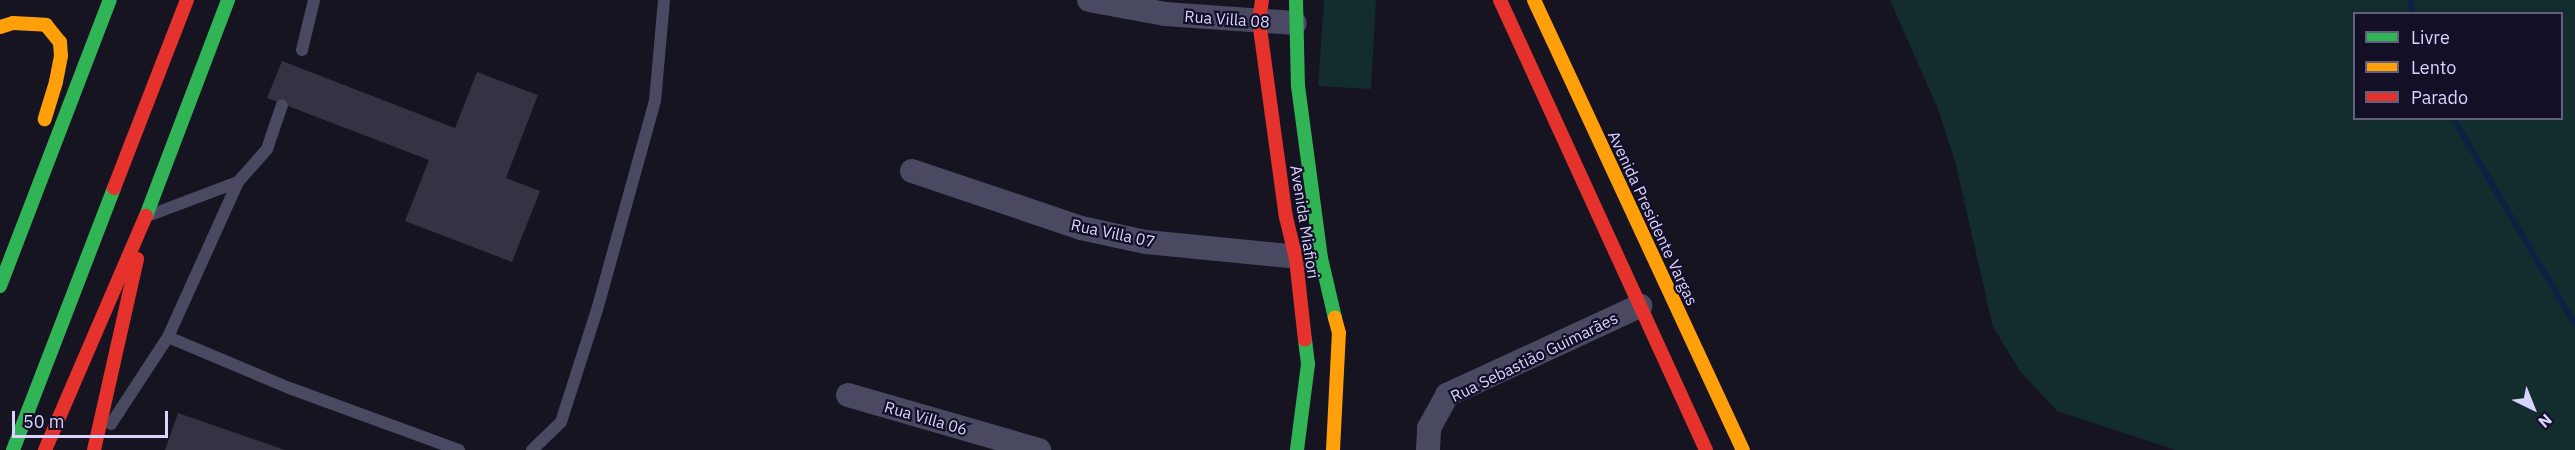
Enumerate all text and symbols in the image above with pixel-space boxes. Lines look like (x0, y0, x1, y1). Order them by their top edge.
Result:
street label: Rua Villa 08 (1184, 6, 1270, 32)
legend (2353, 12, 2563, 120)
text: Livre (2411, 26, 2450, 49)
text: Lento (2411, 56, 2456, 79)
text: Parado (2411, 86, 2468, 109)
street label: Avenida Presidente Vargas (1604, 128, 1702, 308)
street label: Avenida Miafiori (1287, 164, 1323, 280)
street label: Rua Villa 07 (1069, 215, 1157, 251)
street label: Rua Sebastião Guimarães (1447, 308, 1621, 406)
north arrow (2503, 378, 2563, 438)
street label: Rua Villa 06 (882, 397, 970, 439)
scale bar (15, 399, 171, 437)
text: 50 m (23, 410, 65, 433)
text: N (2534, 410, 2556, 432)

